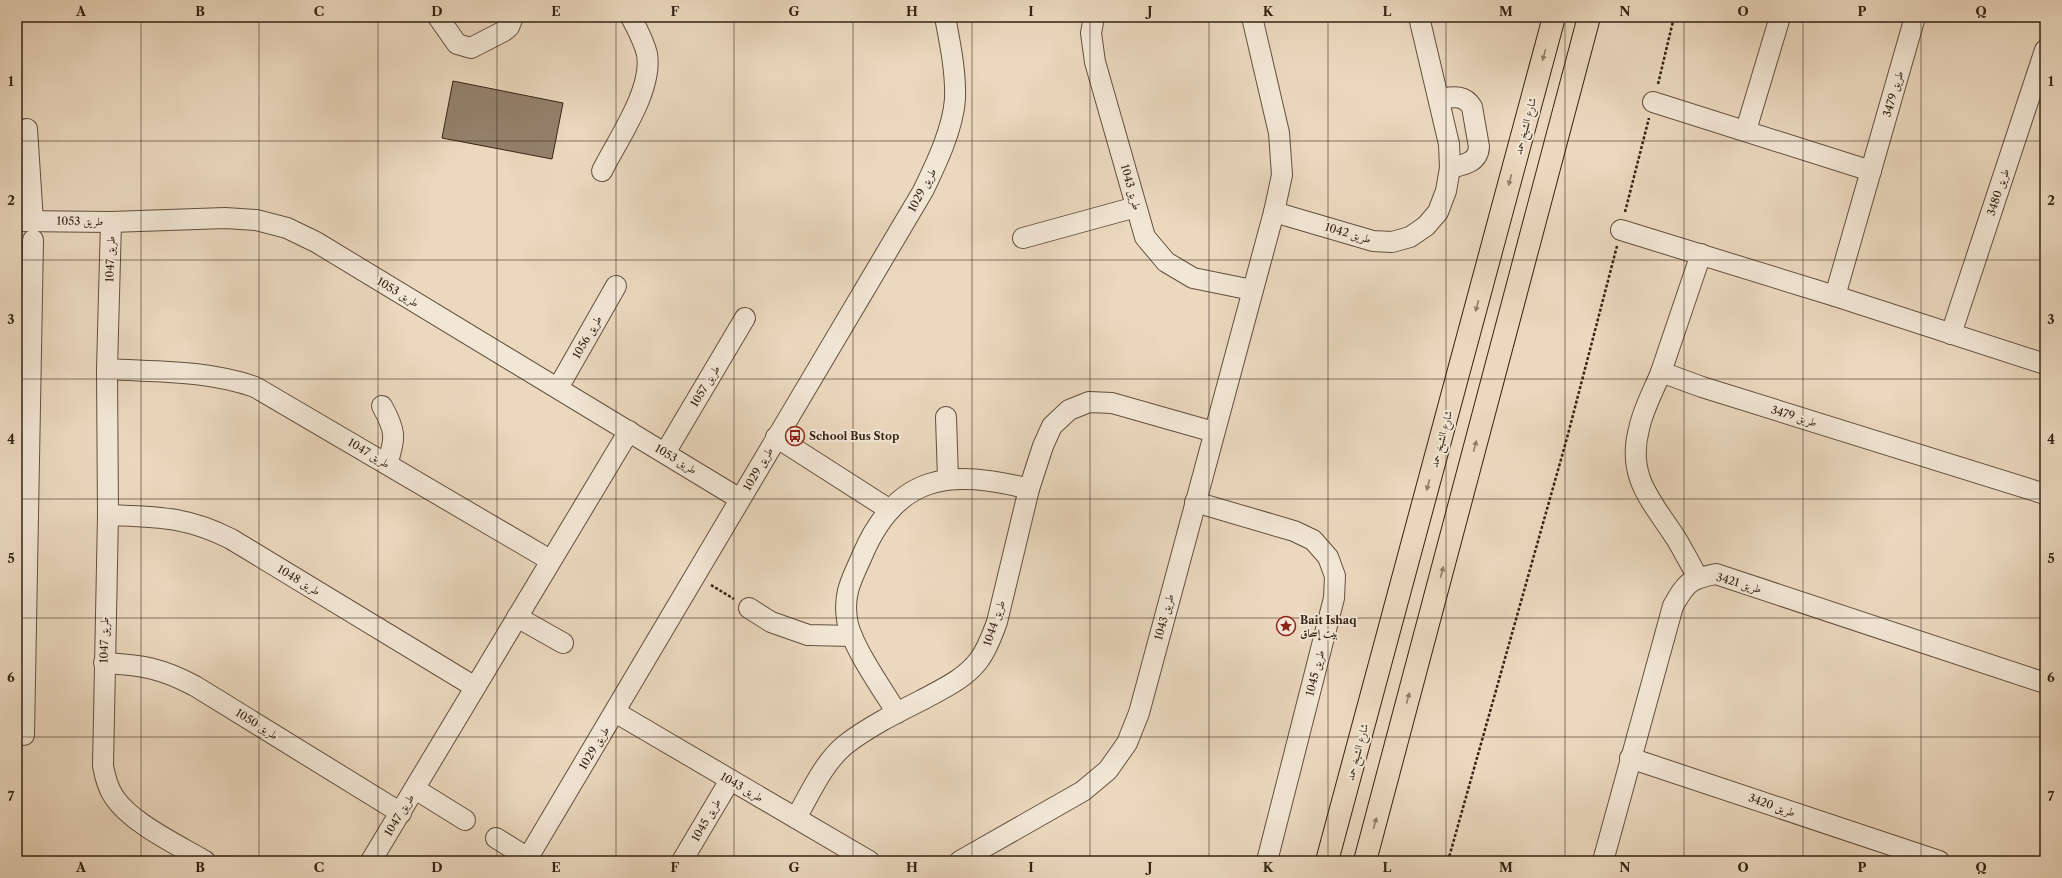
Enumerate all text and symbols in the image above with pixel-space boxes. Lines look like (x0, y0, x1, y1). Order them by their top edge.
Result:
text: A (75, 3, 87, 19)
text: B (195, 3, 205, 19)
text: C (314, 3, 324, 19)
text: D (431, 3, 443, 19)
text: E (551, 3, 561, 19)
text: F (671, 3, 680, 19)
text: G (788, 3, 800, 19)
text: H (906, 3, 918, 19)
text: I (1028, 3, 1034, 19)
text: J (1145, 3, 1153, 19)
text: K (1263, 3, 1274, 19)
text: L (1383, 3, 1392, 19)
text: M (1499, 3, 1513, 19)
text: N (1619, 3, 1631, 19)
text: O (1737, 3, 1749, 19)
text: P (1858, 3, 1867, 19)
text: Q (1975, 3, 1987, 19)
one-way arrow (1541, 49, 1547, 61)
street label: طريق 3479 (1880, 69, 1907, 119)
text: 1 (8, 73, 14, 89)
text: 1 (2048, 73, 2054, 89)
street label: شارع الشيخ حمد (1511, 96, 1543, 157)
street label: طريق 1043 (1117, 162, 1144, 212)
street label: طريق 1029 (905, 166, 940, 215)
street label: طريق 3480 (1984, 167, 2013, 218)
one-way arrow (1507, 174, 1513, 186)
text: 2 (7, 192, 15, 208)
text: 2 (2047, 192, 2055, 208)
street label: طريق 1053 (57, 214, 103, 229)
street label: طريق 1042 (1323, 220, 1373, 247)
street label: طريق 1047 (102, 236, 119, 282)
street label: طريق 1053 (374, 274, 422, 311)
one-way arrow (1473, 299, 1479, 312)
text: 3 (7, 311, 15, 327)
text: 3 (2047, 311, 2055, 327)
street label: طريق 1056 (569, 313, 606, 361)
street label: طريق 1057 (687, 363, 724, 410)
street label: طريق 3479 (1769, 402, 1819, 431)
street label: شارع الشيخ حمد (1427, 409, 1459, 470)
bus stop icon: School Bus Stop (784, 425, 806, 447)
place label: School Bus Stop (809, 429, 899, 443)
text: 4 (7, 431, 15, 447)
text: 4 (2047, 431, 2055, 447)
street label: طريق 1047 (345, 435, 393, 472)
one-way arrow (1472, 440, 1478, 452)
street label: طريق 1053 (652, 441, 700, 478)
street label: طريق 1029 (740, 445, 777, 494)
one-way arrow (1425, 480, 1431, 492)
text: 5 (7, 550, 15, 566)
text: 5 (2047, 550, 2055, 566)
street label: طريق 1048 (275, 562, 323, 599)
one-way arrow (1439, 566, 1445, 578)
street label: طريق 3421 (1714, 570, 1763, 597)
street label: طريق 1043 (1151, 592, 1178, 642)
street label: طريق 1044 (980, 598, 1009, 648)
place label: Bait Ishaq بيت إسحاق (1300, 613, 1357, 641)
place icon: Bait Ishaq بيت إسحاق (1275, 615, 1297, 637)
street label: طريق 1047 (97, 617, 112, 663)
street label: طريق 1045 (1303, 649, 1328, 698)
text: 6 (7, 669, 15, 685)
text: 6 (2047, 669, 2055, 685)
one-way arrow (1406, 691, 1412, 704)
street label: طريق 1050 (233, 705, 281, 743)
street label: شارع الشيخ حمد (1343, 722, 1375, 783)
street label: طريق 1029 (576, 724, 613, 772)
street label: طريق 1043 (718, 769, 766, 806)
text: 7 (8, 788, 15, 804)
text: 7 (2048, 788, 2055, 804)
street label: طريق 3420 (1746, 790, 1797, 821)
street label: طريق 1047 (381, 791, 418, 839)
street label: طريق 1045 (688, 796, 725, 844)
one-way arrow (1372, 817, 1378, 829)
text: A (75, 859, 87, 875)
text: B (195, 859, 205, 875)
text: C (314, 859, 324, 875)
text: D (431, 859, 443, 875)
text: E (551, 859, 561, 875)
text: F (671, 859, 680, 875)
text: G (788, 859, 800, 875)
text: H (906, 859, 918, 875)
text: I (1028, 859, 1034, 875)
text: J (1145, 859, 1153, 875)
text: K (1263, 859, 1274, 875)
text: L (1383, 859, 1392, 875)
text: M (1499, 859, 1513, 875)
text: N (1619, 859, 1631, 875)
text: O (1737, 859, 1749, 875)
text: P (1858, 859, 1867, 875)
text: Q (1975, 859, 1987, 875)

